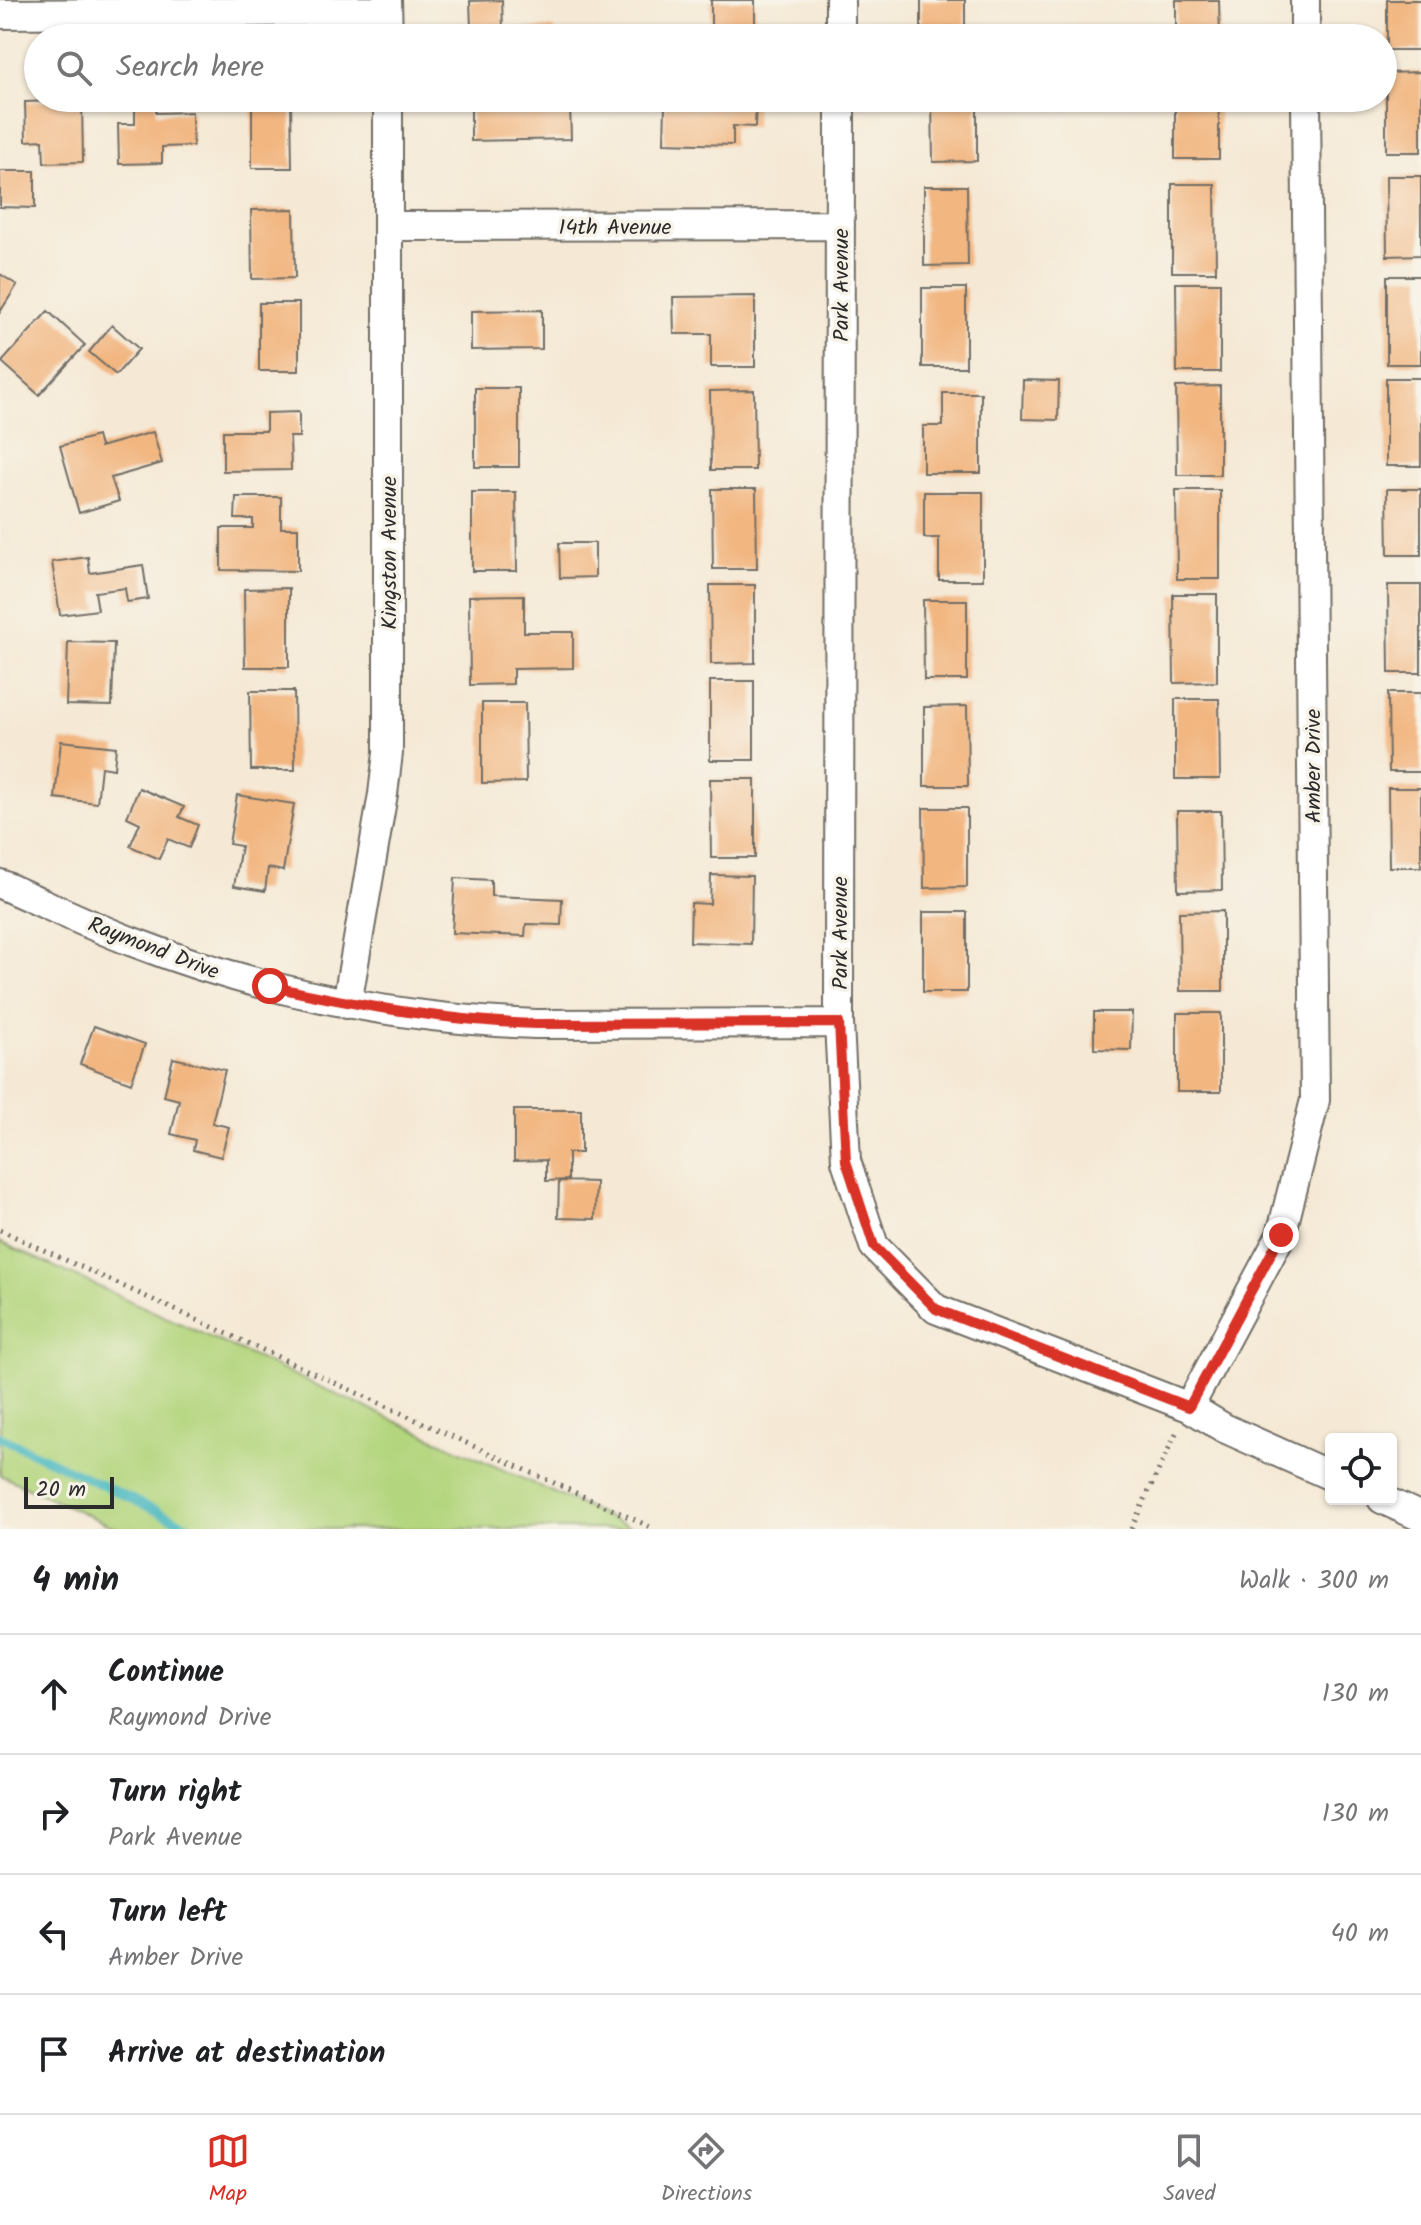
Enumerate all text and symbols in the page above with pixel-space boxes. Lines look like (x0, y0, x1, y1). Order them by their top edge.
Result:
search box (24, 24, 1397, 112)
text: Search here (116, 44, 264, 92)
icon: search (52, 46, 96, 90)
street label: 14th Avenue (559, 211, 672, 246)
street label: Park Avenue (825, 228, 860, 342)
street label: Kingston Avenue (373, 476, 408, 630)
street label: Amber Drive (1297, 709, 1332, 823)
street label: Park Avenue (824, 876, 859, 990)
street label: Raymond Drive (82, 908, 224, 991)
route start (252, 968, 288, 1004)
route end (1263, 1217, 1299, 1253)
map controls (1325, 1433, 1397, 1505)
button: locate (1325, 1433, 1397, 1505)
scale bar (24, 1473, 114, 1509)
text: 20 m (36, 1473, 86, 1508)
text: 4 min (32, 1554, 119, 1608)
text: Walk · 300 m (1239, 1560, 1389, 1602)
text: Continue (108, 1649, 224, 1697)
icon: ahead (32, 1672, 76, 1716)
text: 130 m (1322, 1673, 1389, 1715)
text: Raymond Drive (108, 1697, 272, 1739)
text: Turn right (108, 1769, 241, 1817)
icon: right (32, 1792, 76, 1836)
text: 130 m (1322, 1793, 1389, 1835)
text: Park Avenue (108, 1817, 242, 1859)
text: Turn left (108, 1889, 227, 1937)
icon: left (32, 1912, 76, 1956)
text: 40 m (1331, 1913, 1389, 1955)
text: Amber Drive (108, 1937, 243, 1979)
text: Arrive at destination (108, 2030, 385, 2078)
icon: arrive (32, 2032, 76, 2076)
tab: Map (206, 2129, 250, 2212)
tab: Directions (661, 2129, 752, 2212)
tab: Saved (1163, 2129, 1215, 2212)

